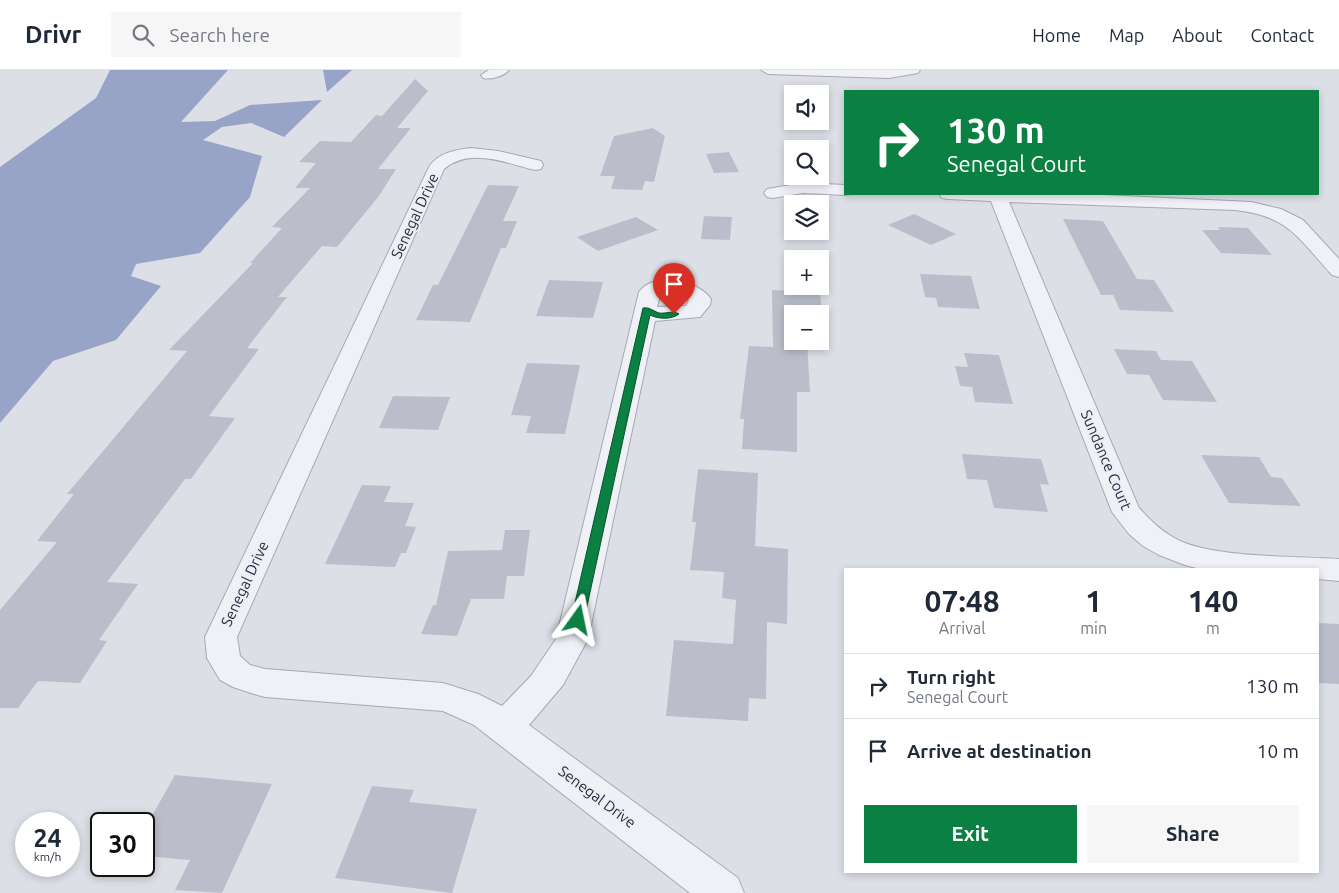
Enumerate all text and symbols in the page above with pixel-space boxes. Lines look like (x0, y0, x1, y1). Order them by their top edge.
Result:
search box (111, 12, 461, 57)
text: Drivr (25, 21, 81, 48)
icon: search (129, 21, 157, 49)
text: Search here (169, 24, 270, 46)
text: Home (1032, 25, 1081, 45)
text: Map (1109, 25, 1144, 45)
text: About (1172, 25, 1222, 45)
text: Contact (1250, 25, 1314, 45)
map controls (784, 85, 829, 350)
button: sound (784, 85, 829, 130)
icon: right (864, 110, 929, 175)
text: 130 m (947, 110, 1045, 150)
button: search (784, 140, 829, 185)
text: Senegal Court (947, 151, 1086, 176)
street label: Senegal Drive (387, 170, 442, 261)
button: layers (784, 195, 829, 240)
button: + (784, 250, 829, 295)
pin (653, 263, 695, 314)
icon: arrive (660, 270, 688, 298)
button: − (784, 305, 829, 350)
street label: Sundance Court (1078, 407, 1135, 512)
street label: Senegal Drive (217, 538, 272, 629)
text: 07:48 (925, 584, 1000, 618)
text: 1 (1085, 584, 1102, 618)
text: 140 (1188, 584, 1238, 618)
position arrow (551, 593, 603, 645)
text: Arrival (939, 619, 985, 637)
text: min (1080, 619, 1107, 637)
text: m (1206, 619, 1220, 637)
text: Turn right (907, 666, 995, 688)
icon: right (864, 672, 892, 700)
text: 130 m (1246, 675, 1299, 697)
text: Senegal Court (907, 688, 1008, 706)
icon: arrive (864, 737, 892, 765)
text: Arrive at destination (907, 740, 1092, 762)
text: 10 m (1257, 740, 1299, 762)
street label: Senegal Drive (555, 762, 639, 831)
button: Exit (864, 805, 1077, 863)
button: Share (1087, 805, 1299, 863)
speed limit sign: 30 (90, 812, 155, 877)
text: 24 (33, 824, 62, 852)
text: km/h (34, 850, 61, 863)

